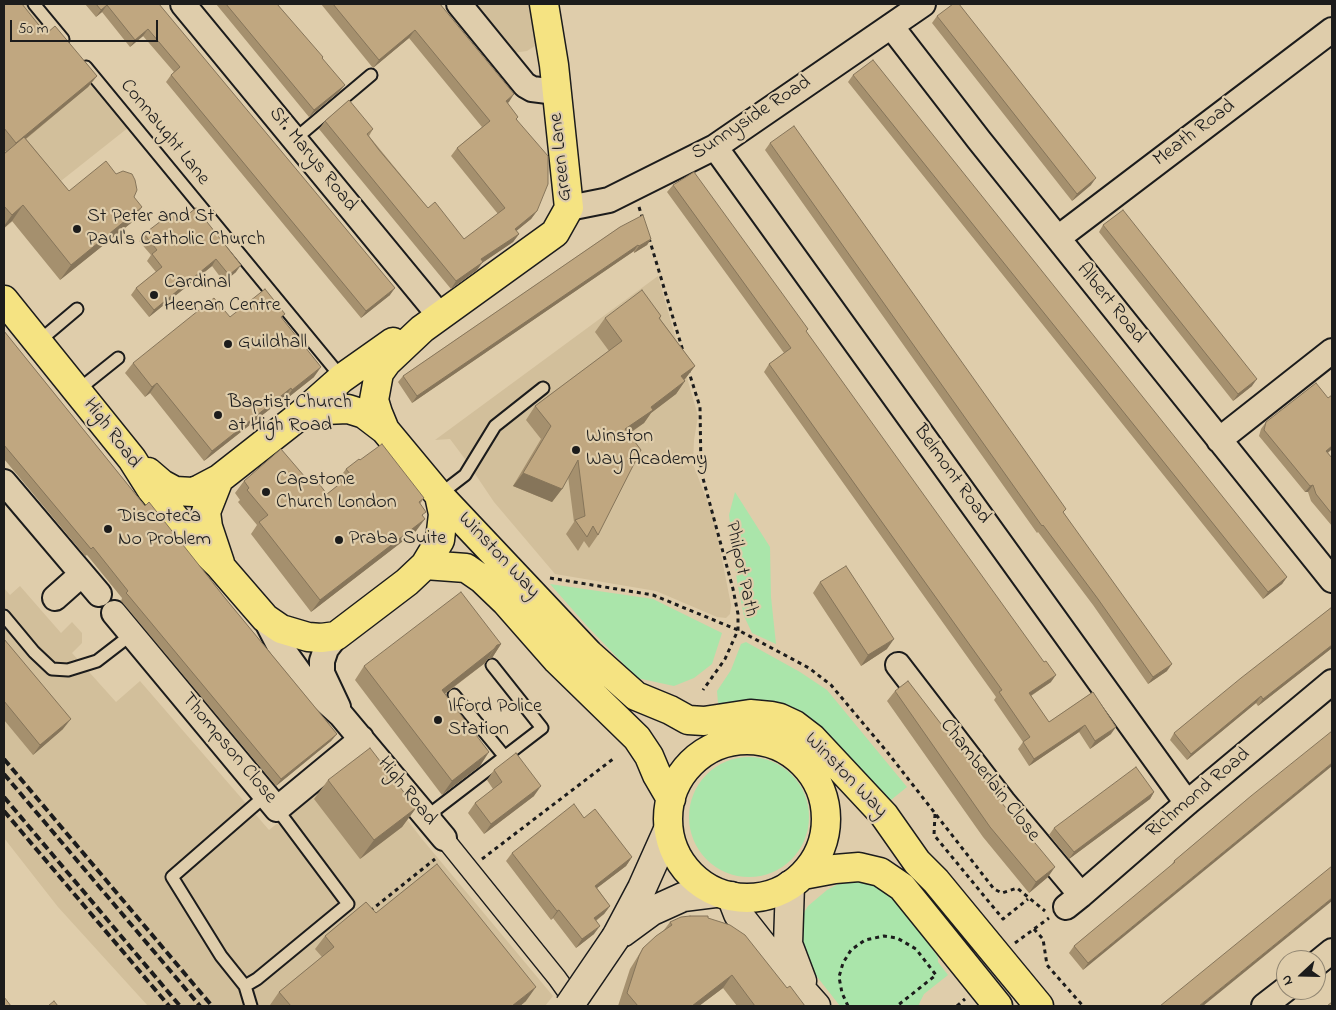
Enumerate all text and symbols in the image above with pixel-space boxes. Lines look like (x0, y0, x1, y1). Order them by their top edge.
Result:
scale bar (12, 10, 160, 42)
text: 50 m (18, 18, 48, 40)
street label: Sunnyside Road (688, 71, 816, 167)
street label: Connaught Lane (114, 75, 214, 191)
street label: Meath Road (1149, 95, 1241, 173)
street label: St. Marys Road (263, 103, 361, 217)
street label: Green Lane (545, 112, 579, 202)
place label: St Peter and St Paul's Catholic Church (87, 206, 265, 253)
marker: St Peter and St Paul's Catholic Church (71, 223, 83, 235)
street label: Albert Road (1070, 259, 1150, 349)
place label: Cardinal Heenan Centre (164, 272, 281, 319)
marker: Cardinal Heenan Centre (148, 289, 160, 301)
place label: Guildhall (238, 332, 307, 356)
marker: Guildhall (222, 338, 234, 350)
place label: Baptist Church at High Road (228, 392, 352, 439)
street label: High Road (77, 394, 145, 474)
marker: Baptist Church at High Road (212, 409, 224, 421)
street label: Belmont Road (907, 421, 995, 529)
place label: Winston Way Academy (586, 426, 707, 473)
marker: Winston Way Academy (570, 444, 582, 456)
place label: Capstone Church London (276, 469, 397, 516)
marker: Capstone Church London (260, 486, 272, 498)
place label: Discoteca No Problem (118, 506, 211, 553)
street label: Winston Way (452, 508, 544, 604)
street label: Philpot Path (718, 519, 762, 619)
marker: Discoteca No Problem (102, 523, 114, 535)
place label: Praba Suite (349, 528, 446, 552)
marker: Praba Suite (333, 534, 345, 546)
street label: Thompson Close (175, 689, 281, 809)
place label: Ilford Police Station (448, 696, 542, 743)
marker: Ilford Police Station (432, 714, 444, 726)
street label: Chamberlain Close (934, 715, 1044, 847)
street label: Winston Way (798, 728, 892, 824)
street label: Richmond Road (1142, 743, 1256, 845)
street label: High Road (371, 753, 441, 831)
north arrow (1276, 950, 1326, 1000)
text: N (1276, 972, 1299, 988)

